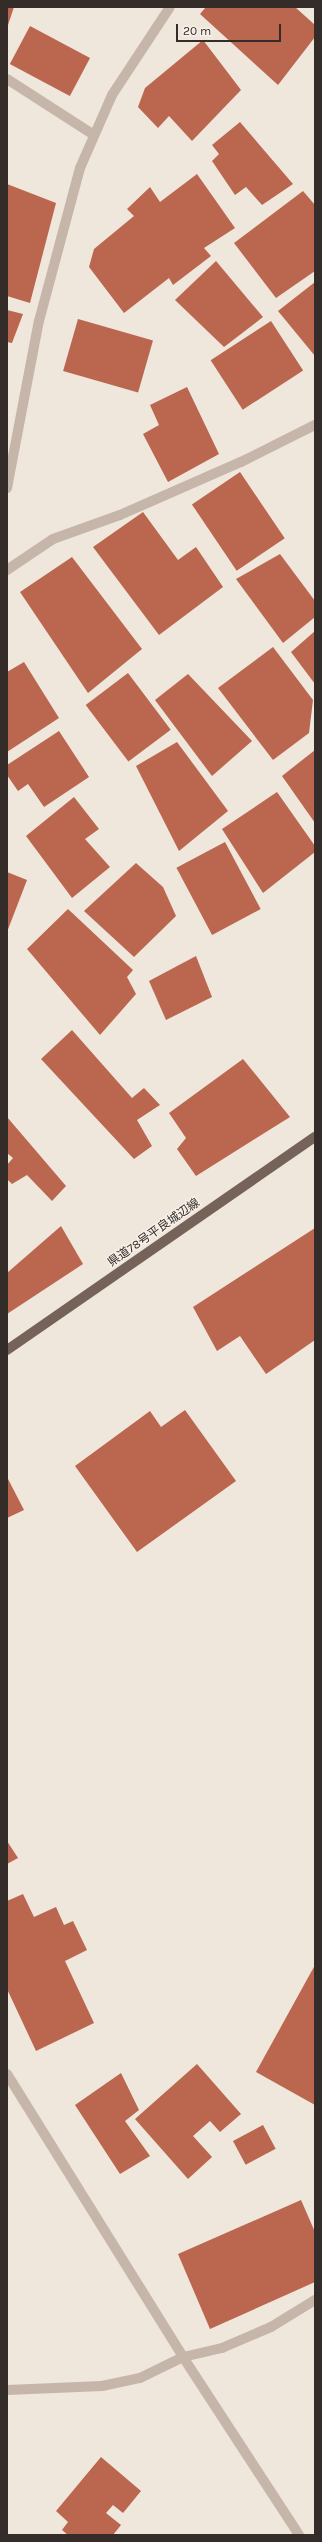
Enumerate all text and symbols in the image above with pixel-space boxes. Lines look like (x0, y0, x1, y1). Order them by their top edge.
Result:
scale bar (178, 16, 283, 42)
text: 20 m (183, 24, 211, 38)
street label: 県道78号平良城辺線 (105, 1196, 203, 1270)

